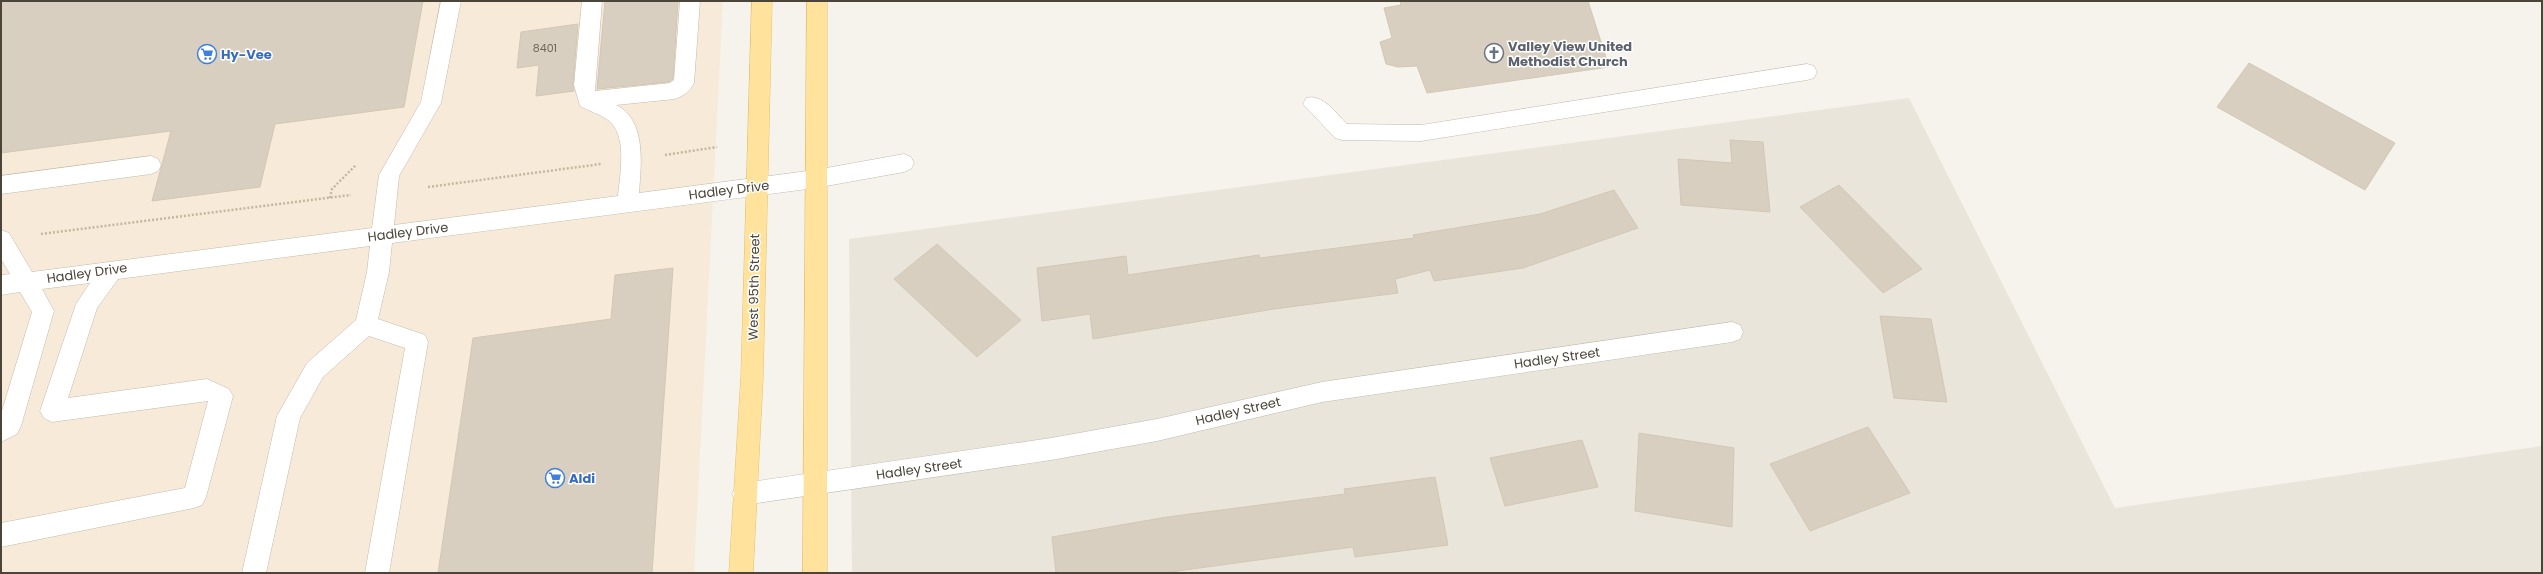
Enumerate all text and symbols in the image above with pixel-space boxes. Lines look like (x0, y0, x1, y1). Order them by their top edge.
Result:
place label: Valley View United Methodist Church (1508, 37, 1632, 71)
house number: 8401 (533, 40, 557, 56)
church icon: Valley View United Methodist Church (1483, 42, 1505, 64)
supermarket icon: Hy-Vee (196, 43, 218, 65)
place label: Hy-Vee (221, 45, 272, 64)
street label: Hadley Drive (688, 176, 770, 204)
street label: Hadley Drive (367, 218, 449, 246)
street label: West 95th Street (744, 233, 764, 341)
street label: Hadley Drive (45, 258, 129, 288)
street label: Hadley Street (1513, 343, 1602, 373)
street label: Hadley Street (1194, 392, 1283, 430)
street label: Hadley Street (875, 454, 964, 484)
supermarket icon: Aldi (544, 467, 566, 489)
place label: Aldi (569, 469, 595, 488)

